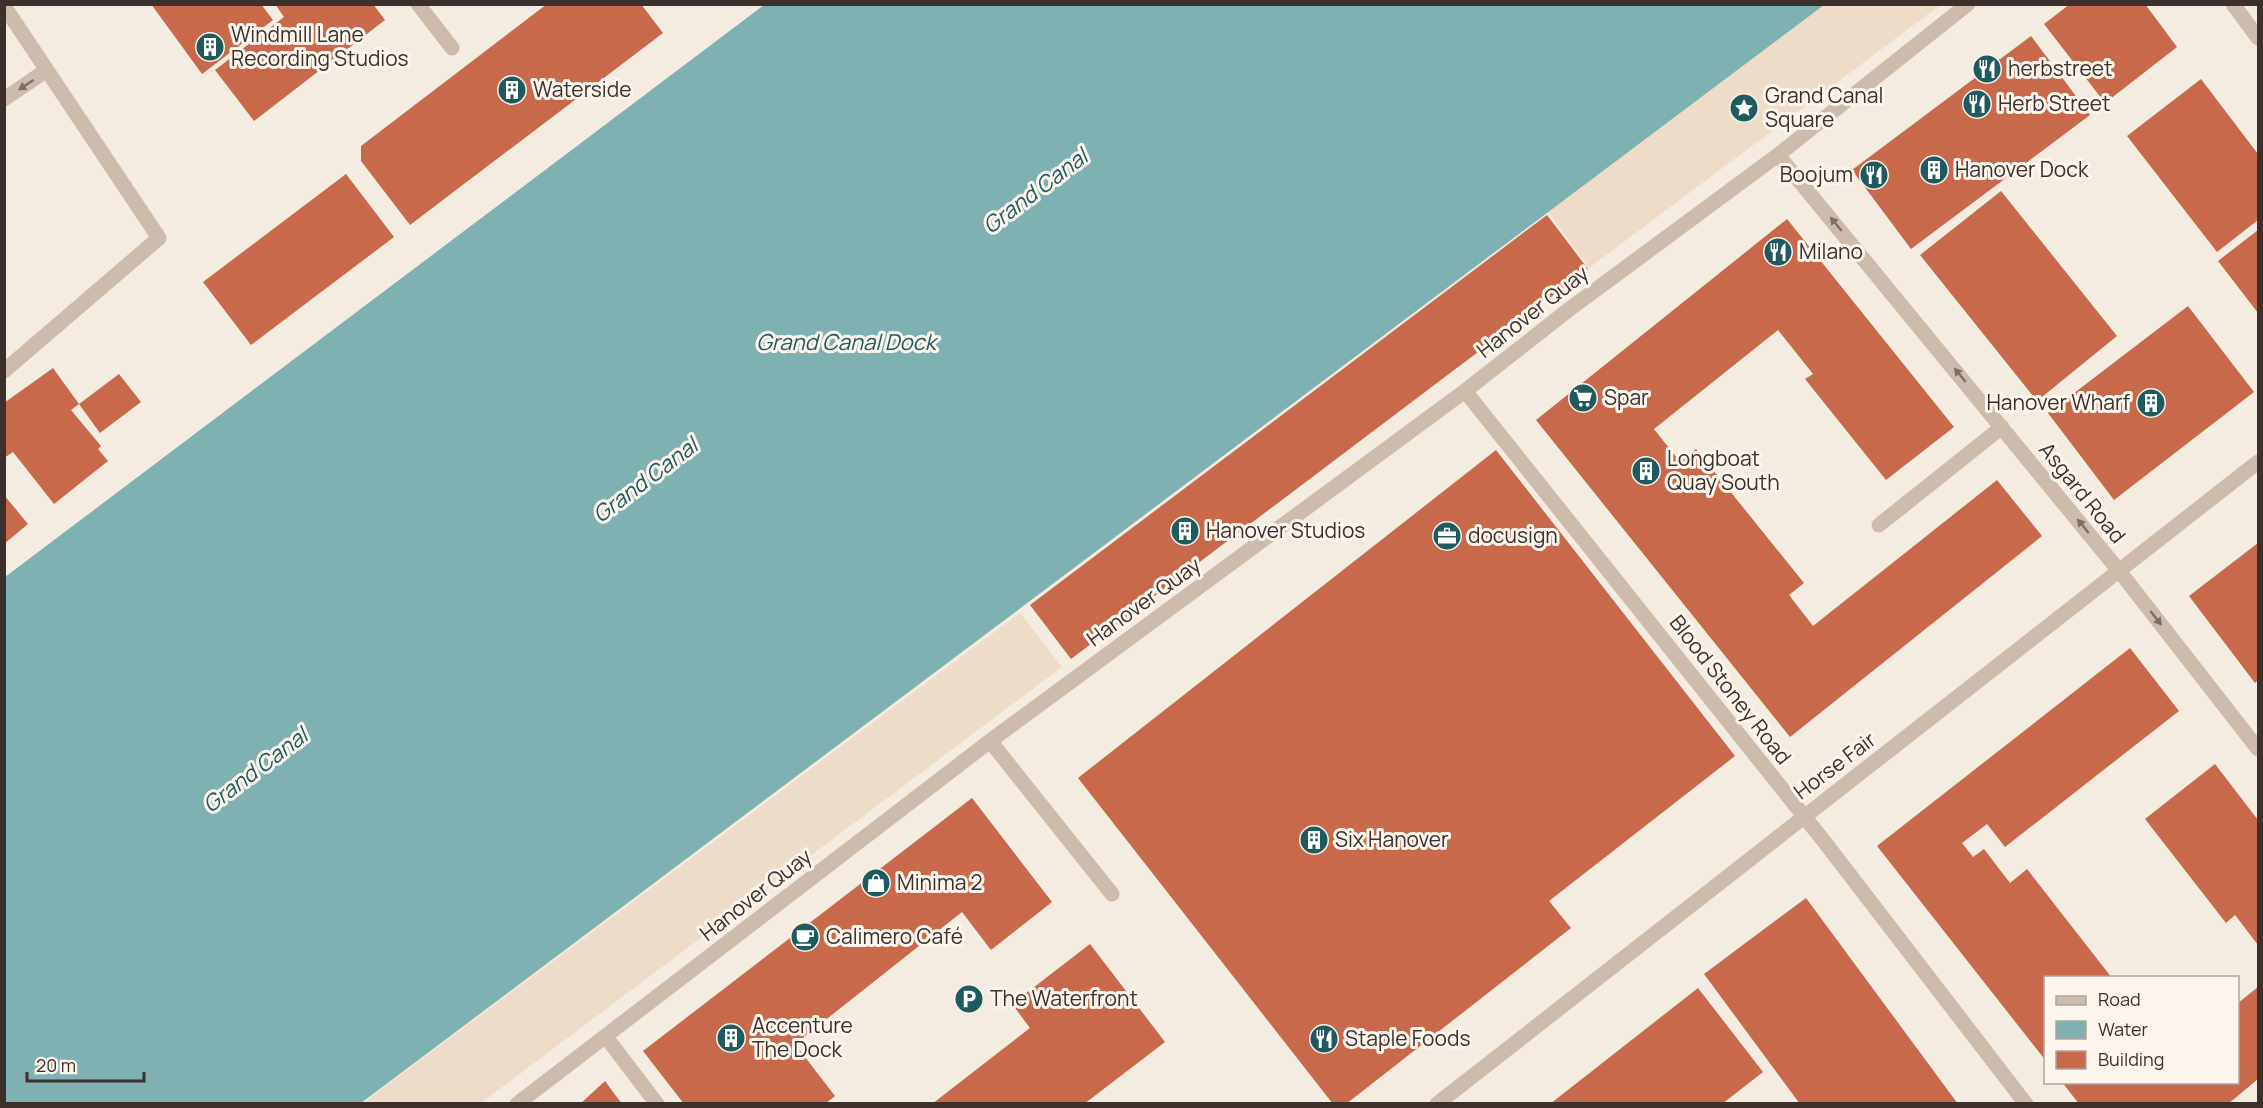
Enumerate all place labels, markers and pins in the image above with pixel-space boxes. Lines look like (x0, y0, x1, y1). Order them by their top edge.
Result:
place label: Windmill Lane Recording Studios (231, 20, 409, 72)
building icon: Windmill Lane Recording Studios (194, 31, 226, 63)
restaurant icon: herbstreet (1971, 53, 2003, 85)
place label: herbstreet (2008, 54, 2112, 82)
building icon: Waterside (496, 74, 528, 106)
place label: Waterside (533, 75, 631, 103)
place label: Grand Canal Square (1765, 81, 1883, 133)
restaurant icon: Herb Street (1961, 88, 1993, 120)
place label: Herb Street (1998, 89, 2111, 117)
place icon: Grand Canal Square (1728, 92, 1760, 124)
building icon: Hanover Dock (1918, 154, 1950, 186)
place label: Hanover Dock (1955, 155, 2089, 183)
restaurant icon: Boojum (1858, 159, 1890, 191)
place label: Boojum (1780, 160, 1853, 188)
restaurant icon: Milano (1762, 236, 1794, 268)
place label: Milano (1799, 237, 1863, 265)
supermarket icon: Spar (1567, 382, 1599, 414)
place label: Spar (1604, 383, 1649, 411)
building icon: Hanover Wharf (2135, 387, 2167, 419)
place label: Hanover Wharf (1986, 388, 2131, 416)
place label: Longboat Quay South (1667, 444, 1780, 496)
building icon: Longboat Quay South (1630, 455, 1662, 487)
building icon: Hanover Studios (1169, 515, 1201, 547)
place label: Hanover Studios (1206, 516, 1365, 544)
office icon: docusign (1431, 520, 1463, 552)
place label: docusign (1468, 521, 1558, 549)
building icon: Six Hanover (1298, 824, 1330, 856)
place label: Six Hanover (1335, 825, 1449, 853)
shop icon: Minima 2 (860, 867, 892, 899)
place label: Minima 2 (897, 868, 983, 896)
cafe icon: Calimero Café (789, 921, 821, 953)
place label: Calimero Café (826, 922, 963, 950)
parking icon: The Waterfront (953, 983, 985, 1015)
place label: The Waterfront (990, 984, 1138, 1012)
place label: Accenture The Dock (752, 1011, 853, 1063)
building icon: Accenture The Dock (715, 1022, 747, 1054)
restaurant icon: Staple Foods (1308, 1023, 1340, 1055)
place label: Staple Foods (1345, 1024, 1470, 1052)

